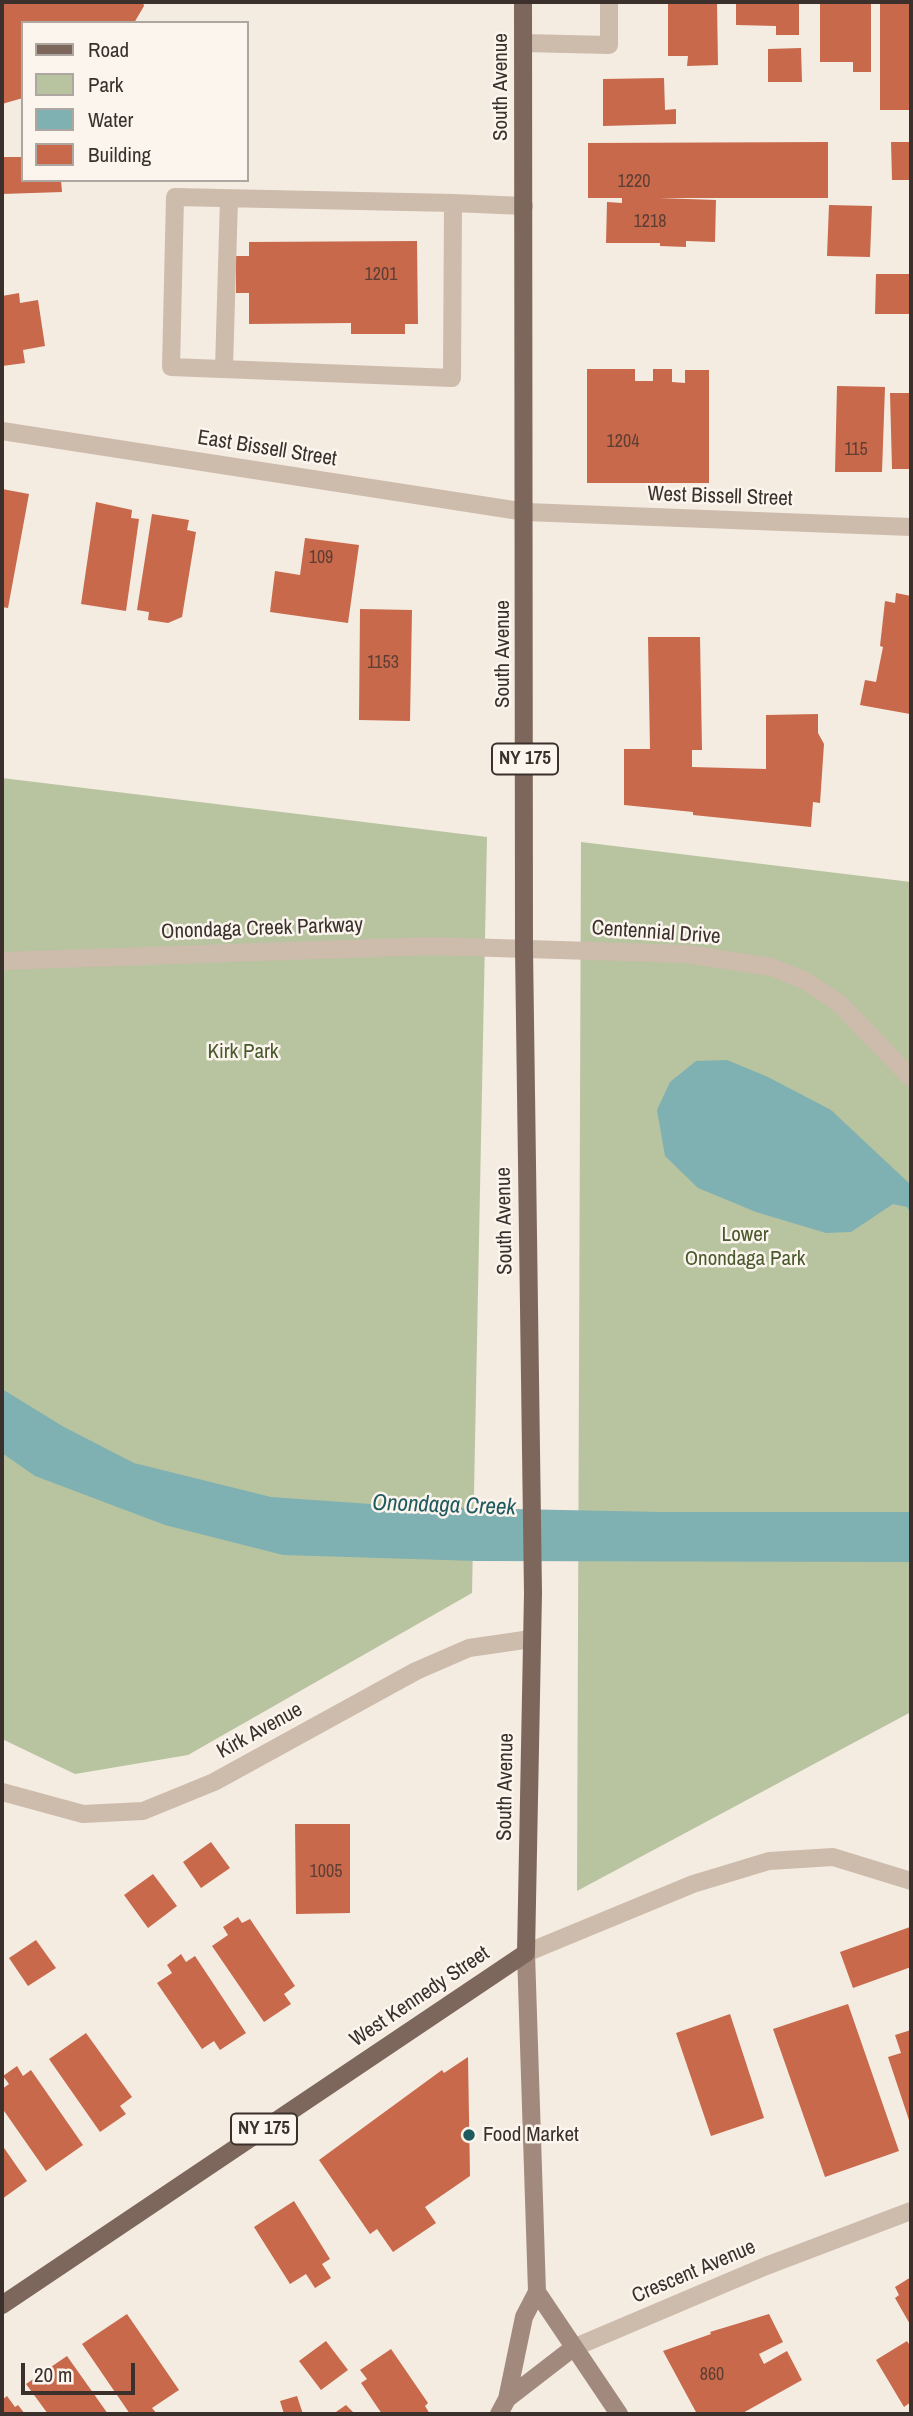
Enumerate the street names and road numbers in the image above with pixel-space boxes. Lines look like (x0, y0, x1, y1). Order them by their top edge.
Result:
street label: South Avenue (488, 33, 514, 141)
street label: East Bissell Street (196, 426, 338, 472)
street label: West Bissell Street (647, 482, 793, 512)
street label: South Avenue (490, 600, 516, 708)
road number: NY 175 (492, 744, 558, 774)
street label: Onondaga Creek Parkway (161, 913, 363, 945)
street label: Centennial Drive (591, 916, 721, 950)
street label: South Avenue (491, 1167, 519, 1275)
street label: Kirk Avenue (213, 1697, 307, 1765)
street label: South Avenue (492, 1733, 520, 1841)
street label: West Kennedy Street (346, 1941, 494, 2053)
road number: NY 175 (231, 2114, 297, 2144)
street label: Crescent Avenue (628, 2235, 760, 2309)

